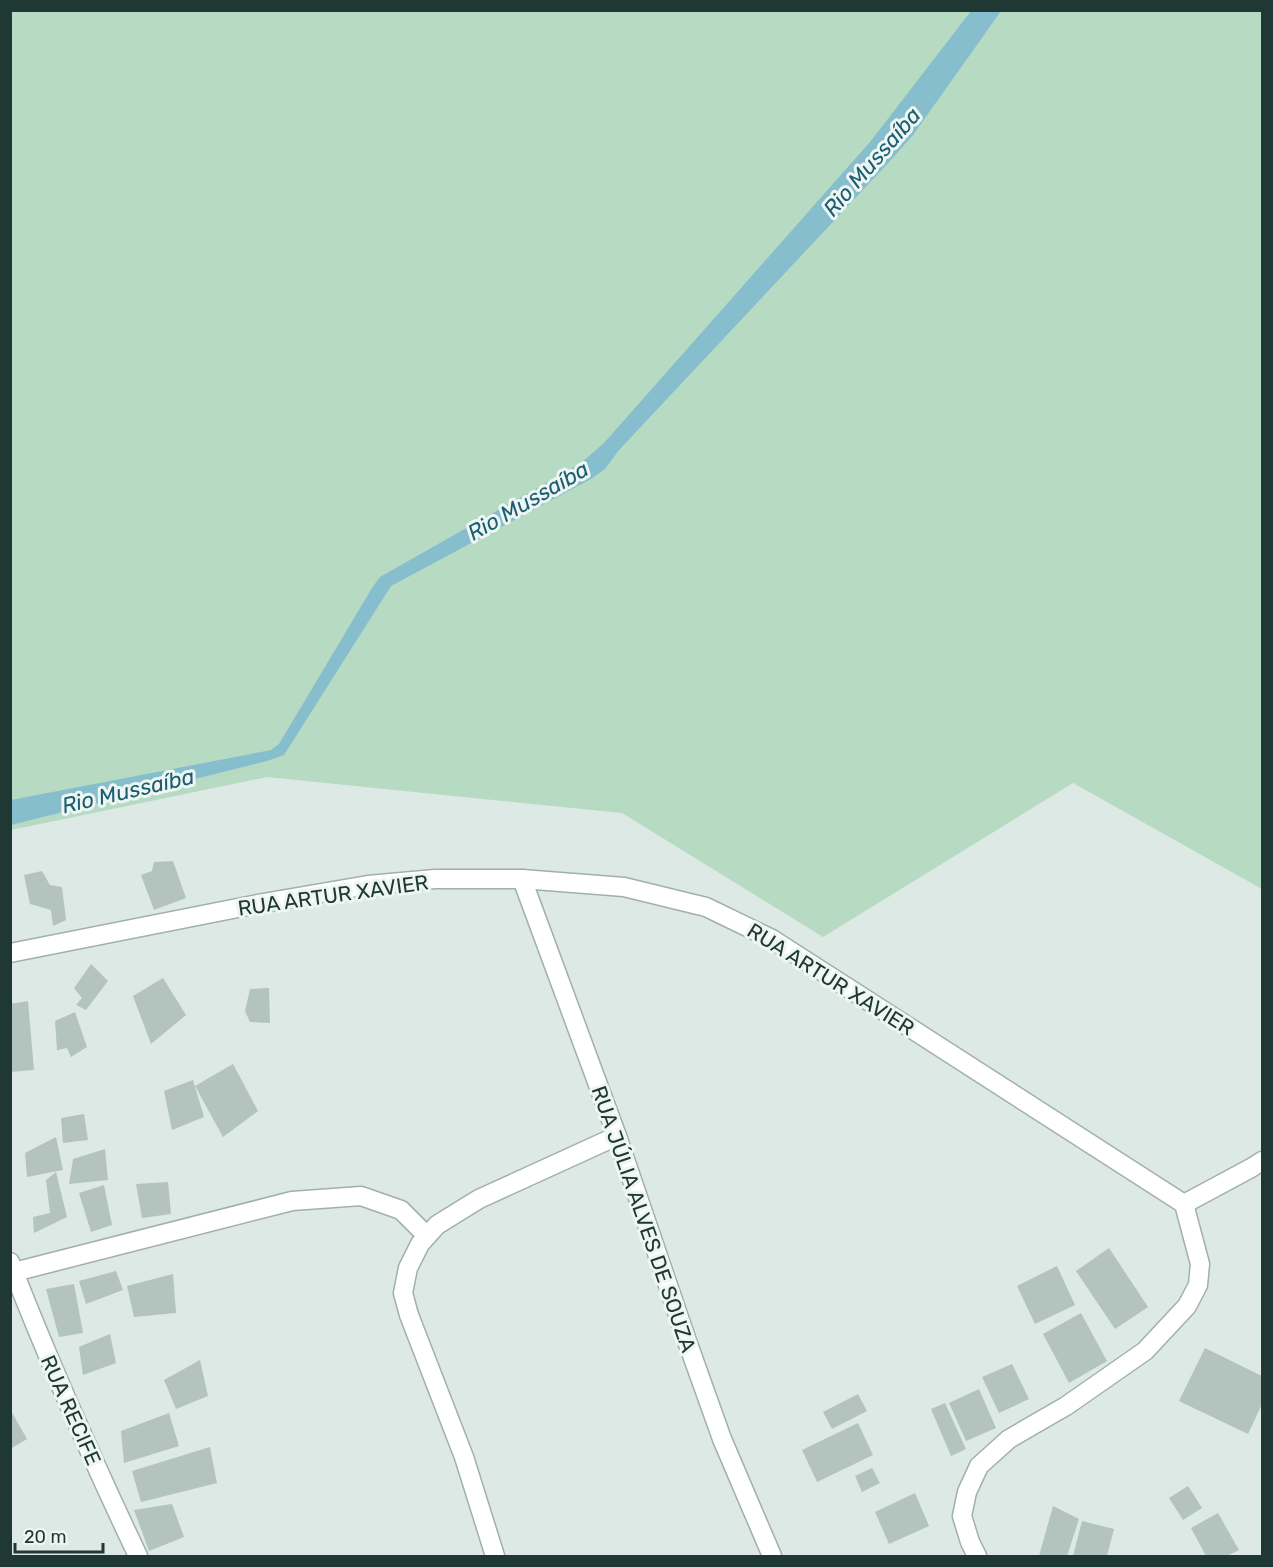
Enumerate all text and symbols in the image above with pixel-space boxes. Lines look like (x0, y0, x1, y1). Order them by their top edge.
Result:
water label: Rio Mussaíba (817, 102, 927, 222)
water label: Rio Mussaíba (463, 455, 593, 547)
water label: Rio Mussaíba (59, 763, 197, 819)
street label: RUA ARTUR XAVIER (236, 869, 430, 921)
street label: RUA ARTUR XAVIER (743, 918, 919, 1040)
street label: RUA JÚLIA ALVES DE SOUZA (587, 1082, 701, 1356)
street label: RUA RECIFE (36, 1351, 106, 1469)
scale bar (15, 1516, 104, 1554)
text: 20 m (24, 1526, 66, 1548)

